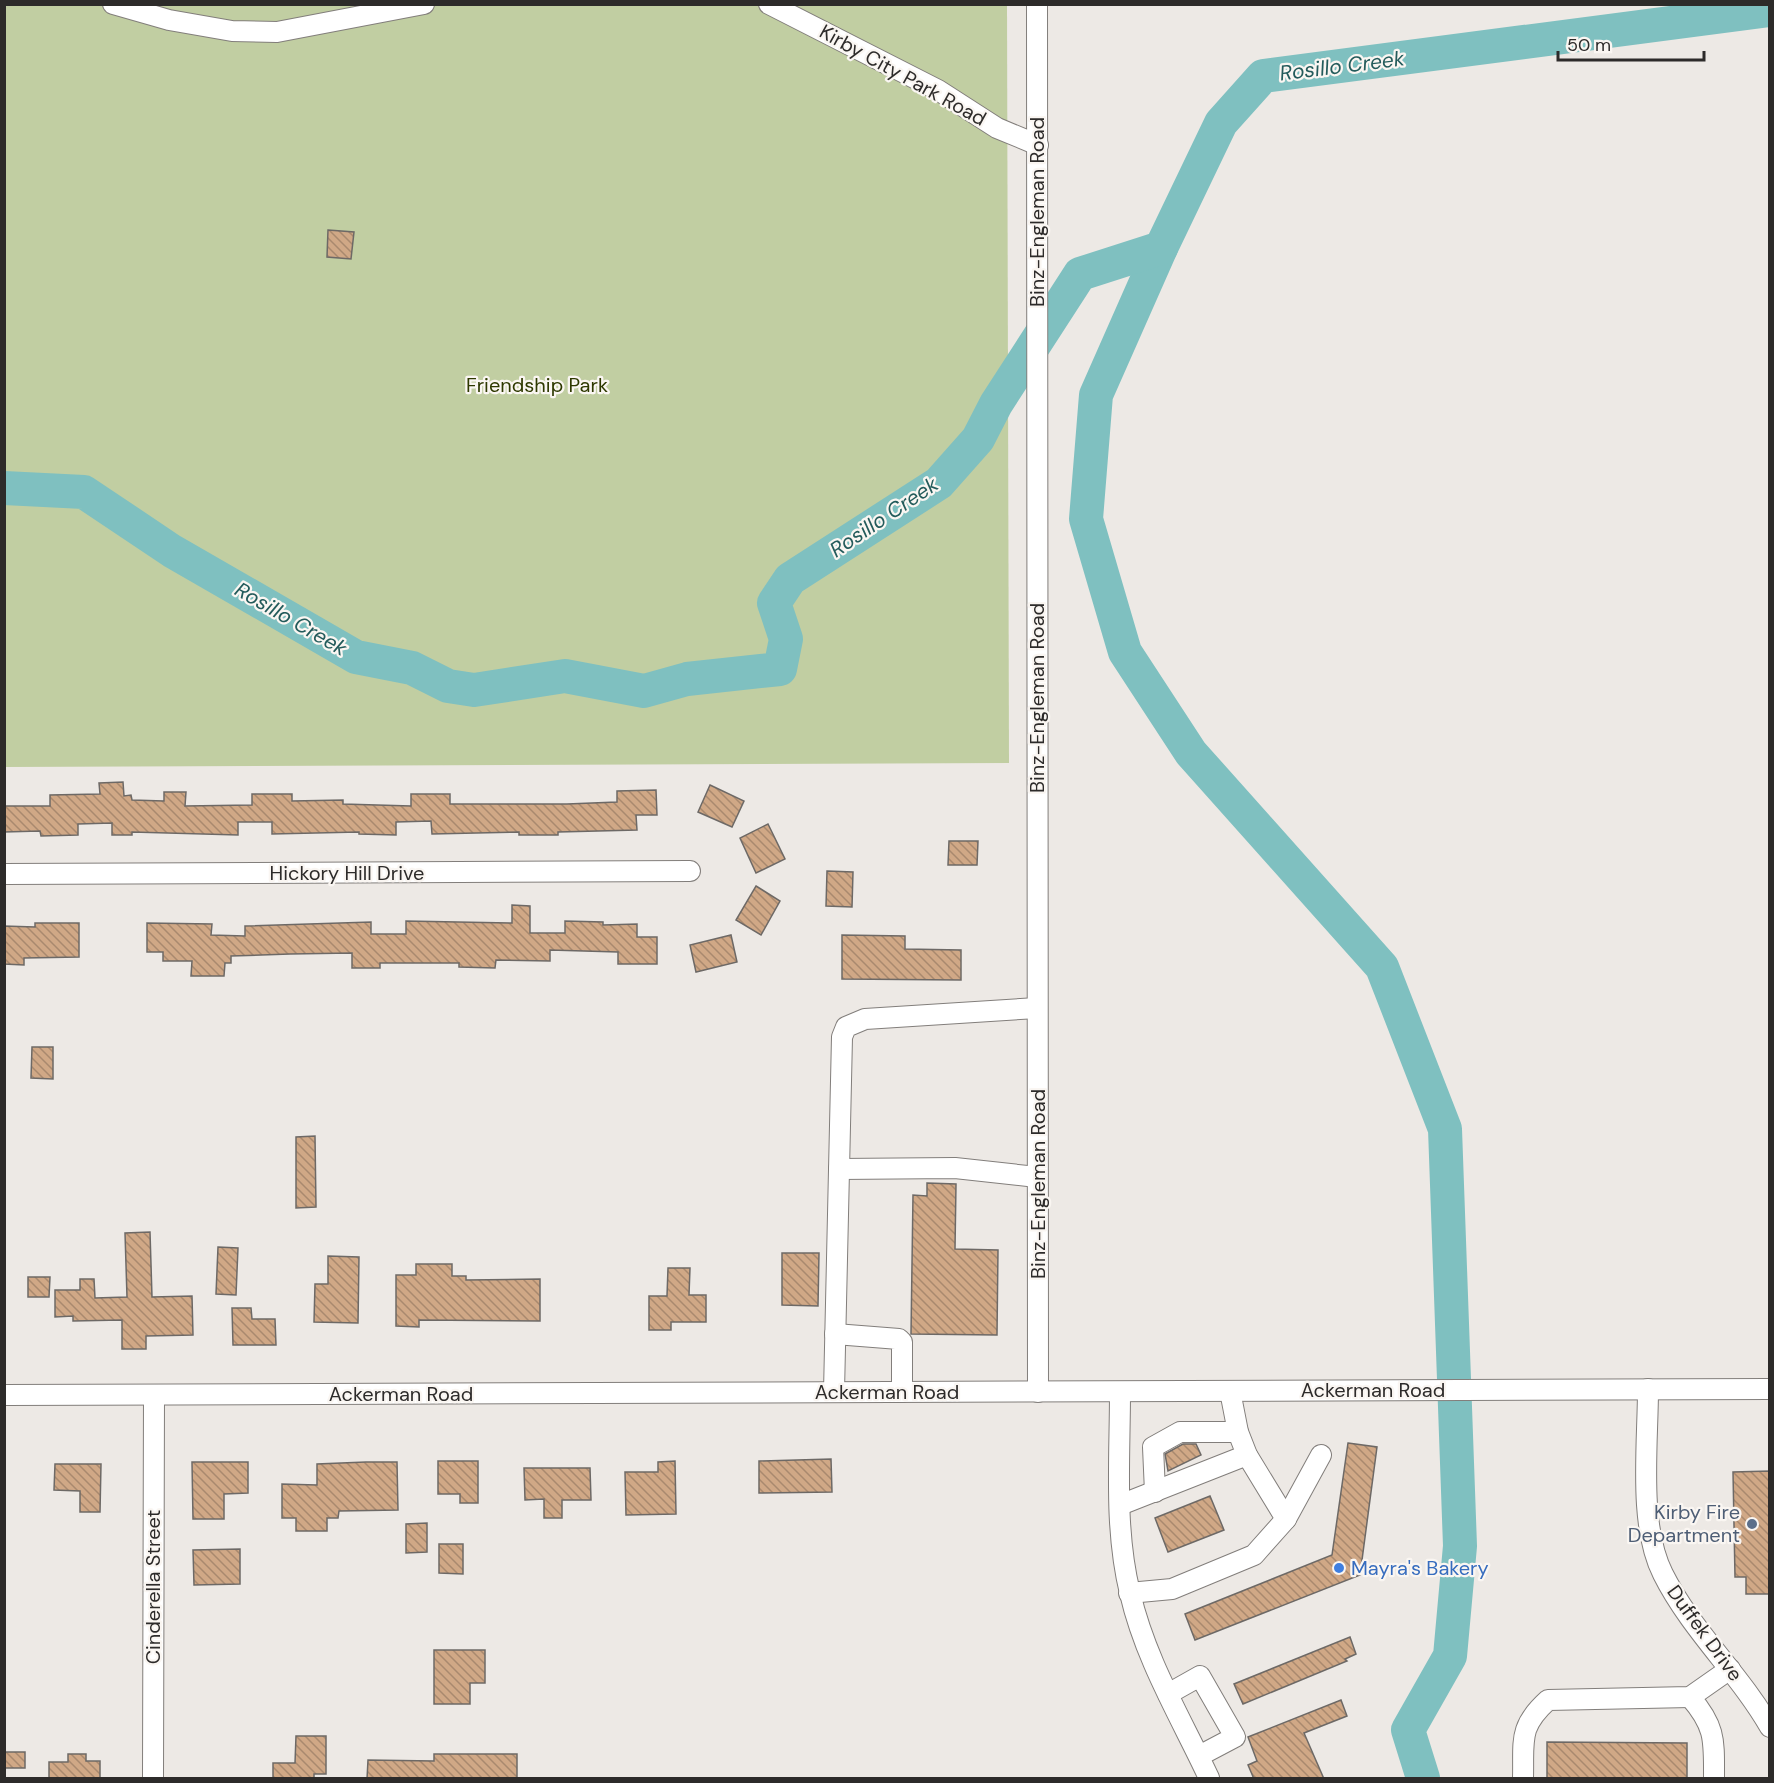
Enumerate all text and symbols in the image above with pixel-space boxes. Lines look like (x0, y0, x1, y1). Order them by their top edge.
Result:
street label: Kirby City Park Road (815, 18, 991, 132)
scale bar (1558, 24, 1704, 62)
text: 50 m (1567, 33, 1611, 57)
water label: Rosillo Creek (1278, 44, 1406, 88)
street label: Binz-Engleman Road (1024, 117, 1050, 307)
park label: Friendship Park (466, 372, 608, 398)
water label: Rosillo Creek (824, 470, 944, 564)
water label: Rosillo Creek (230, 576, 353, 663)
street label: Binz-Engleman Road (1024, 603, 1050, 793)
street label: Hickory Hill Drive (270, 860, 424, 886)
street label: Binz-Engleman Road (1025, 1089, 1051, 1279)
street label: Ackerman Road (1301, 1377, 1445, 1403)
street label: Ackerman Road (815, 1379, 959, 1405)
street label: Ackerman Road (329, 1381, 473, 1407)
place label: Kirby Fire Department (1628, 1499, 1740, 1548)
street label: Cinderella Street (140, 1509, 166, 1664)
marker: Kirby Fire Department (1745, 1517, 1759, 1531)
place label: Mayra's Bakery (1351, 1555, 1489, 1581)
marker: Mayra's Bakery (1332, 1561, 1346, 1575)
street label: Duffek Drive (1661, 1580, 1749, 1686)

